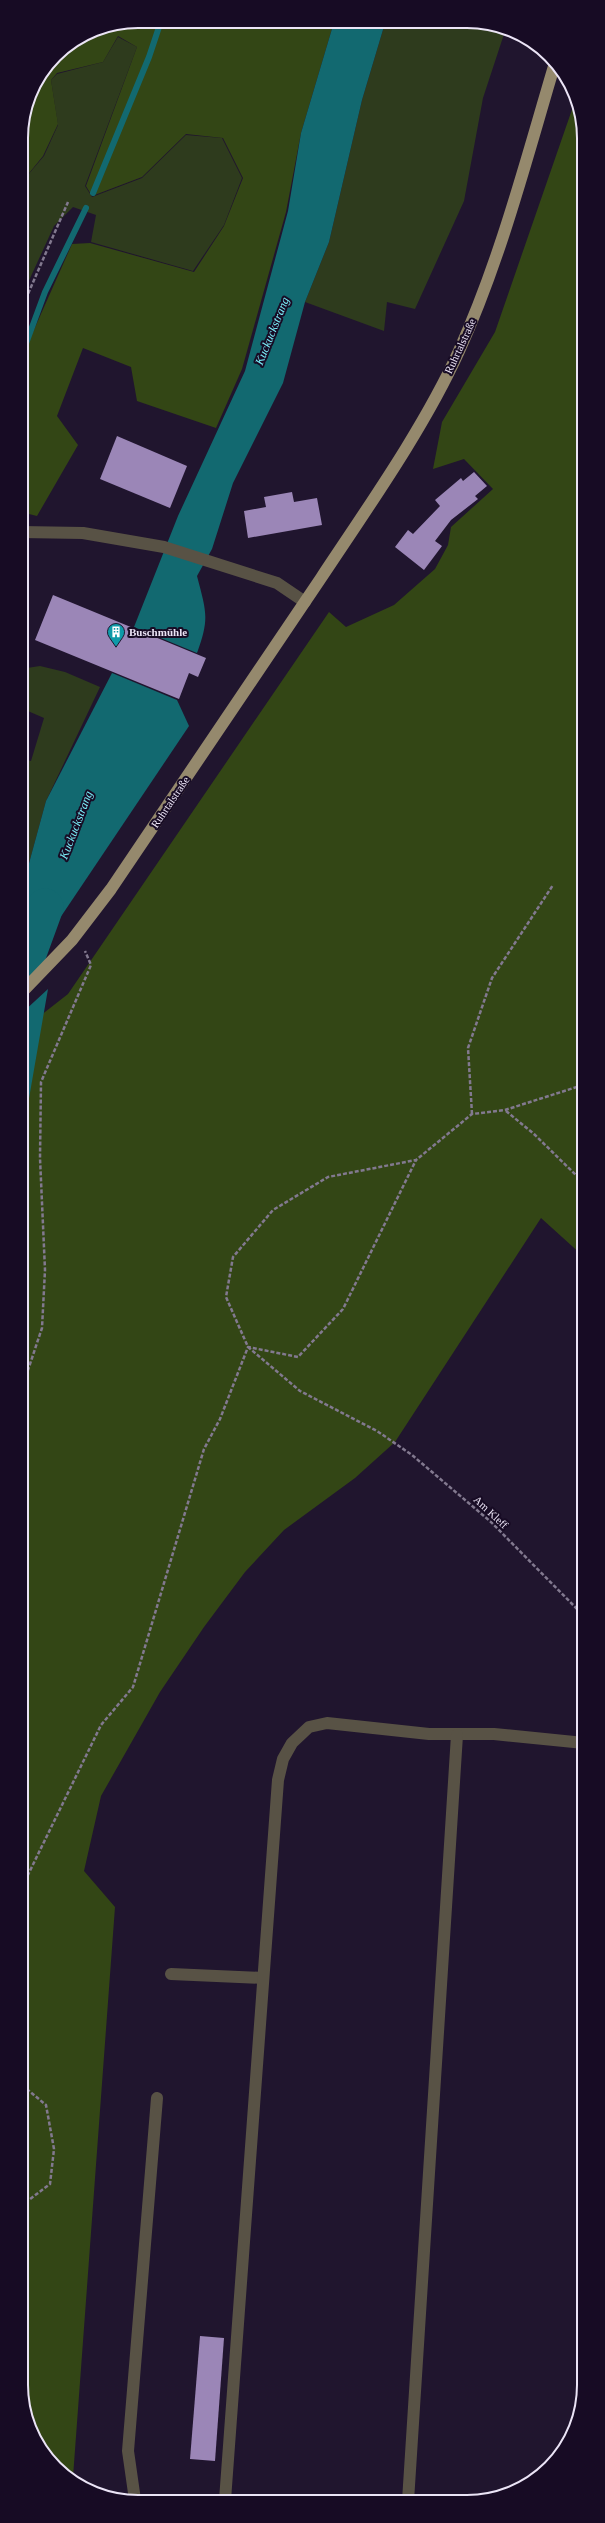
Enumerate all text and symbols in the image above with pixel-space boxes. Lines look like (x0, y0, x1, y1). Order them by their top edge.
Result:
water label: Kuckuckstrang (252, 295, 292, 368)
street label: Ruhrtalstraße (442, 317, 478, 375)
building icon: Buschmühle (106, 622, 126, 647)
place label: Buschmühle (129, 626, 187, 638)
street label: Ruhrtalstraße (148, 774, 192, 830)
water label: Kuckuckstrang (56, 789, 95, 862)
street label: Am Kleff (471, 1493, 511, 1531)

